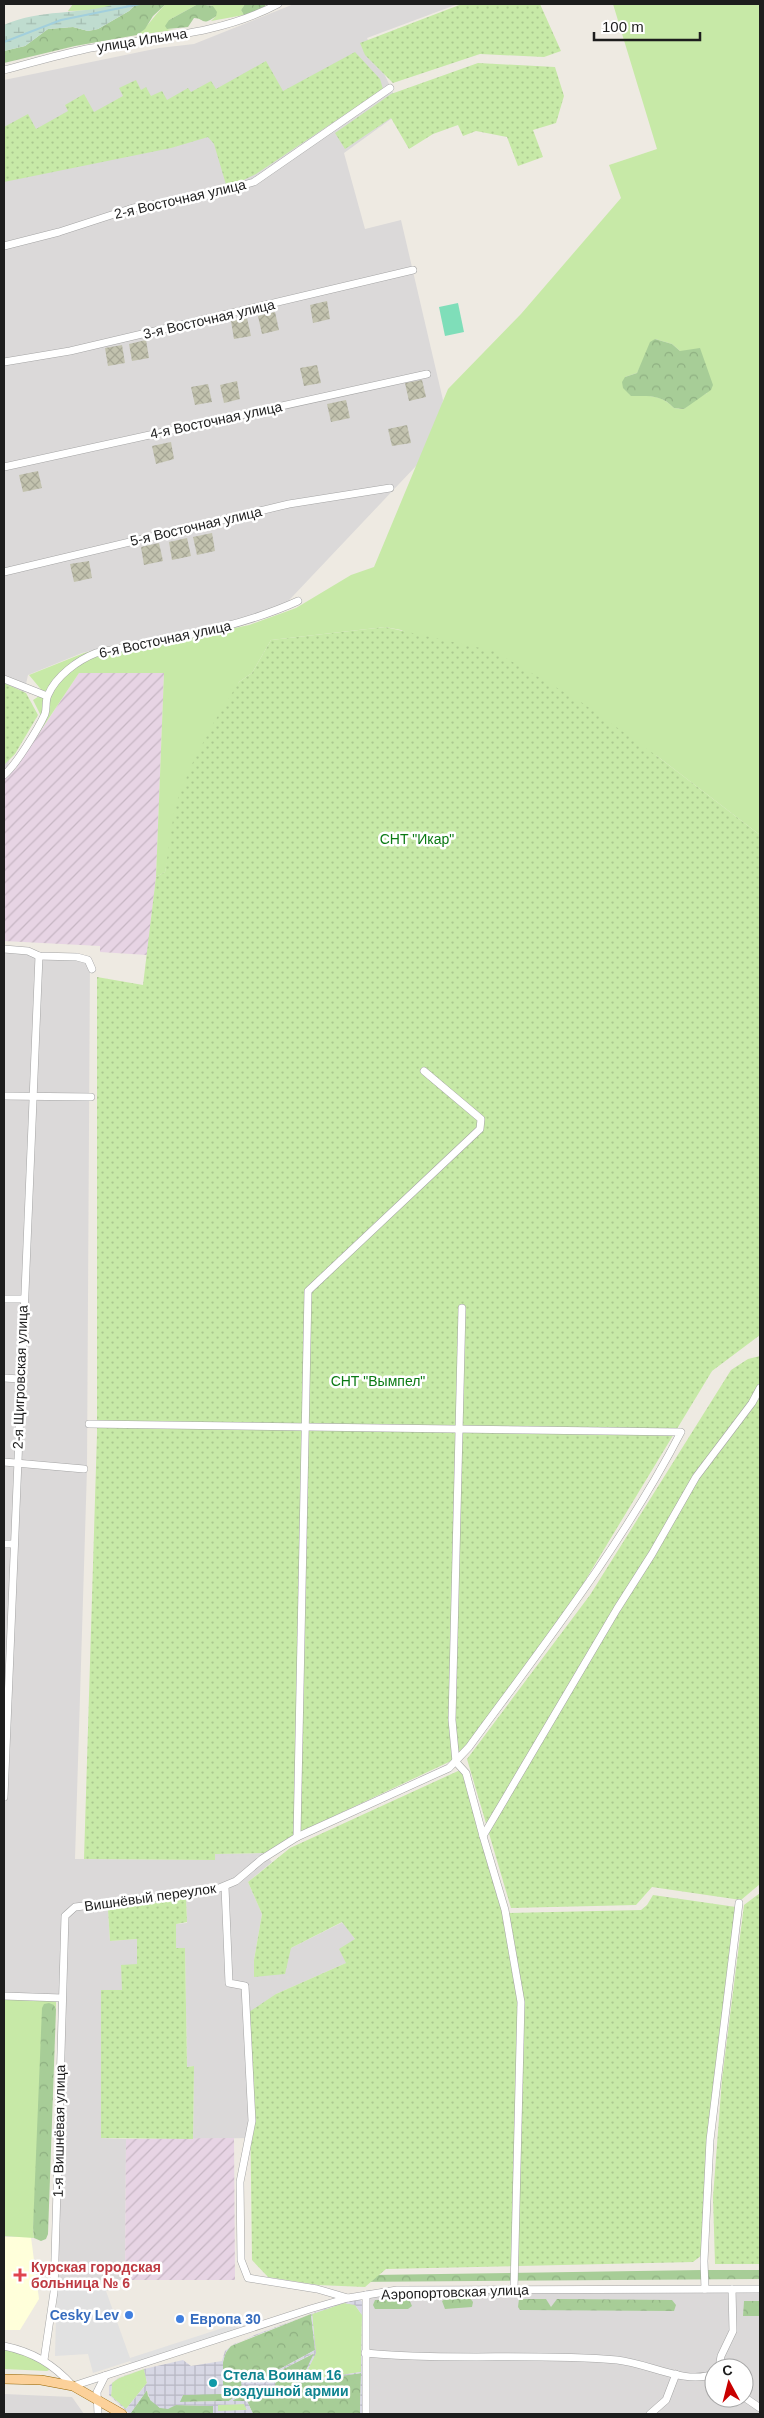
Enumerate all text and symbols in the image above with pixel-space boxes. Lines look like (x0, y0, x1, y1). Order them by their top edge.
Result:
scale bar (594, 10, 700, 42)
text: 100 m (602, 18, 644, 35)
street label: улица Ильича (96, 25, 188, 55)
street label: 2-я Восточная улица (113, 176, 248, 222)
street label: 3-я Восточная улица (142, 296, 277, 342)
street label: 4-я Восточная улица (149, 398, 284, 442)
street label: 5-я Восточная улица (129, 503, 264, 549)
street label: 6-я Восточная улица (98, 617, 233, 661)
park label: СНТ "Икар" (380, 831, 454, 847)
street label: 2-я Щигровская улица (9, 1305, 31, 1449)
park label: СНТ "Вымпел" (331, 1373, 425, 1389)
street label: Вишнёвый переулок (83, 1880, 218, 1914)
street label: 1-я Вишнёвая улица (50, 2064, 68, 2198)
place label: Курская городская больница № 6 (31, 2259, 161, 2291)
marker: Курская городская больница № 6 (13, 2268, 27, 2282)
street label: Аэропортовская улица (381, 2281, 529, 2303)
place label: Cesky Lev (50, 2307, 119, 2323)
marker: Cesky Lev (123, 2309, 135, 2321)
place label: Европа 30 (190, 2311, 261, 2327)
marker: Европа 30 (174, 2313, 186, 2325)
north arrow (704, 2358, 754, 2408)
text: С (721, 2362, 733, 2379)
place label: Стела Воинам 16 воздушной армии (223, 2367, 349, 2399)
marker: Стела Воинам 16 воздушной армии (207, 2377, 219, 2389)

